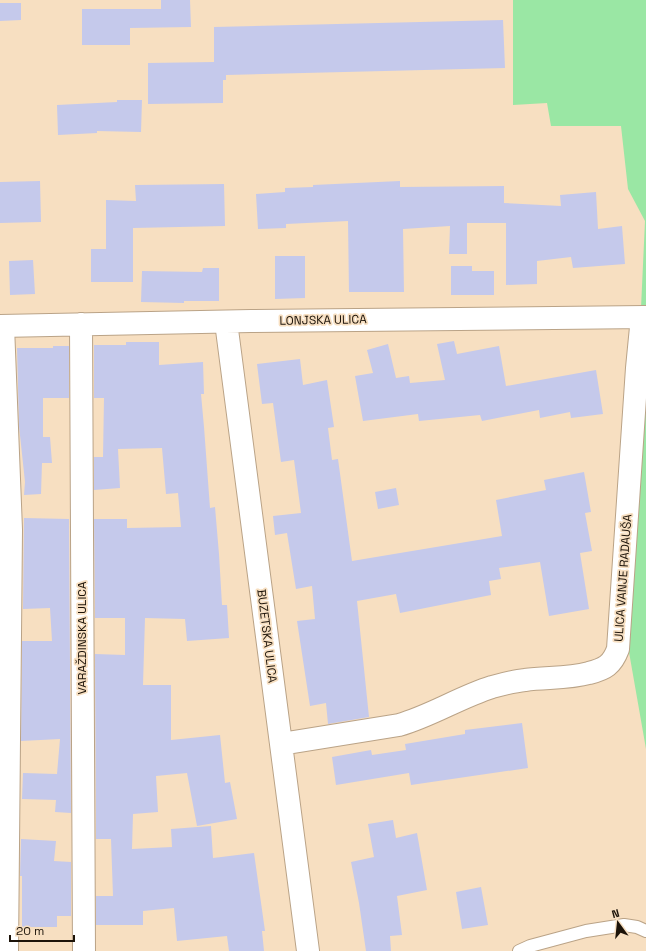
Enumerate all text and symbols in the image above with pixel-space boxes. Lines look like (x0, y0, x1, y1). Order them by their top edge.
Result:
street label: LONJSKA ULICA (279, 311, 367, 329)
street label: ULICA VANJE RADAUŠA (611, 513, 635, 642)
street label: VARAŽDINSKA ULICA (74, 581, 90, 695)
street label: BUZETSKA ULICA (253, 588, 281, 684)
north arrow (598, 903, 638, 943)
text: N (610, 906, 621, 921)
scale bar (10, 917, 74, 943)
text: 20 m (16, 923, 44, 939)

